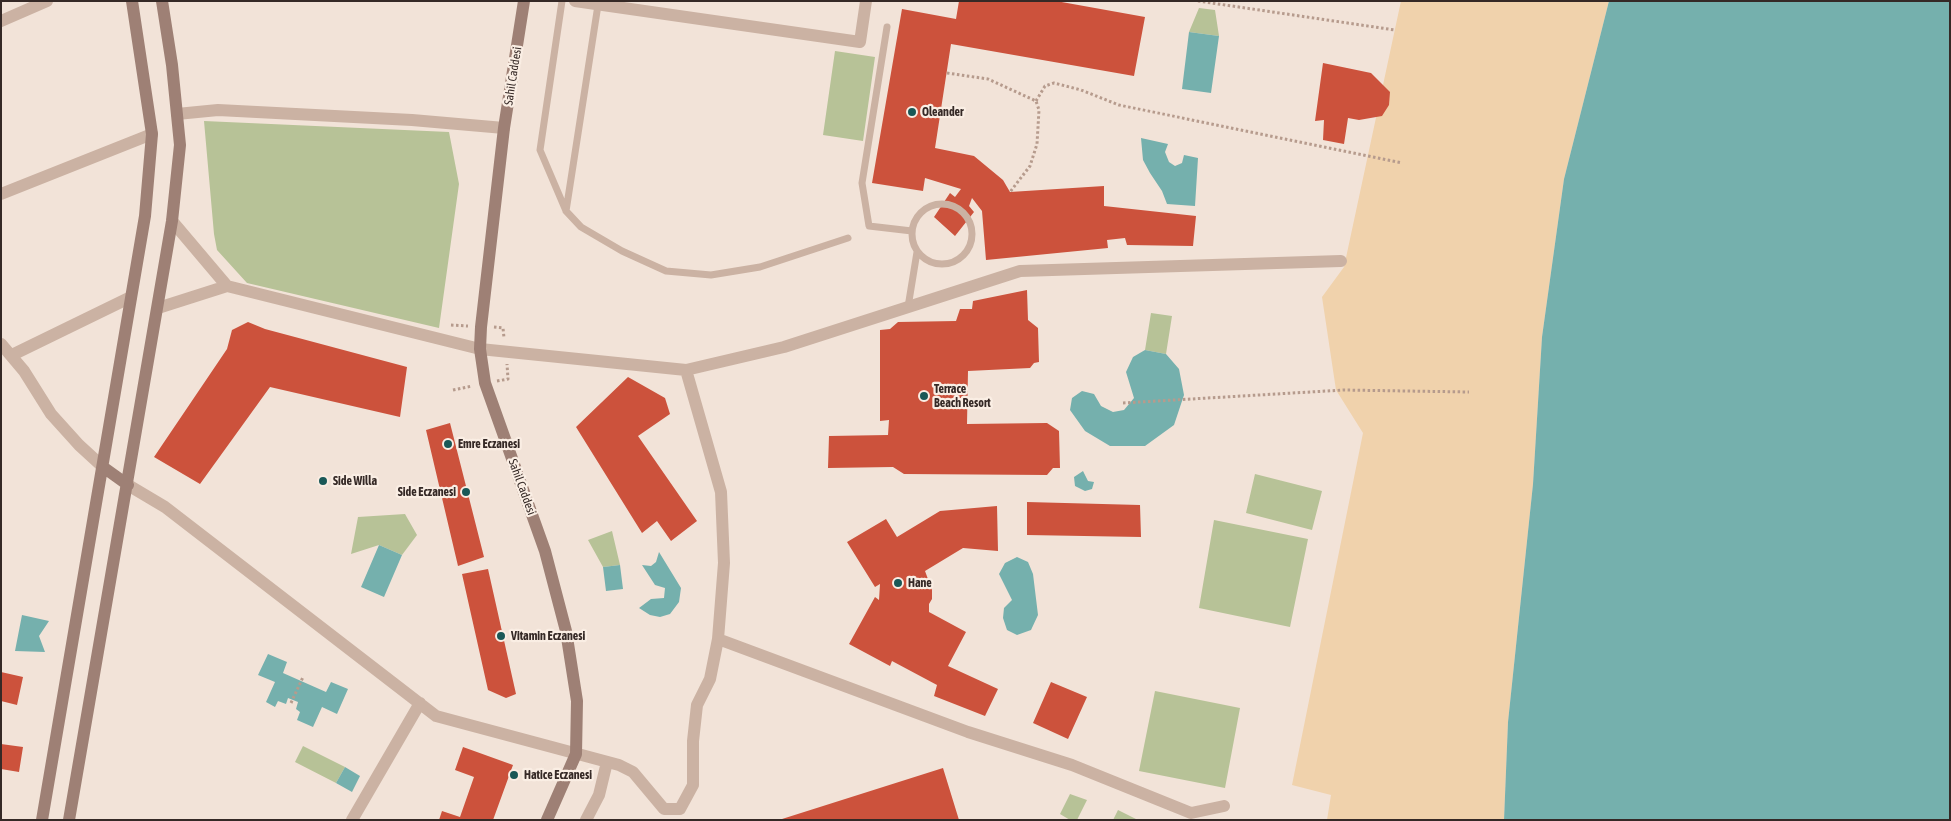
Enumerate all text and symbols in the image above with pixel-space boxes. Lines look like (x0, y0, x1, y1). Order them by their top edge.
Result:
street label: Sahil Caddesi (501, 46, 525, 106)
place label: Oleander (922, 105, 964, 119)
marker: Oleander (906, 106, 918, 118)
place label: Terrace Beach Resort (934, 382, 991, 410)
marker: Terrace Beach Resort (918, 390, 930, 402)
place label: Emre Eczanesi (458, 437, 520, 451)
marker: Emre Eczanesi (442, 438, 454, 450)
street label: Sahil Caddesi (505, 457, 539, 517)
place label: Side Willa (333, 474, 377, 488)
marker: Side Willa (317, 475, 329, 487)
place label: Side Eczanesi (398, 485, 456, 499)
marker: Side Eczanesi (460, 486, 472, 498)
place label: Hane (908, 576, 932, 590)
marker: Hane (892, 577, 904, 589)
place label: Vitamin Eczanesi (511, 629, 585, 643)
marker: Vitamin Eczanesi (495, 630, 507, 642)
place label: Hatice Eczanesi (524, 768, 592, 782)
marker: Hatice Eczanesi (508, 769, 520, 781)

